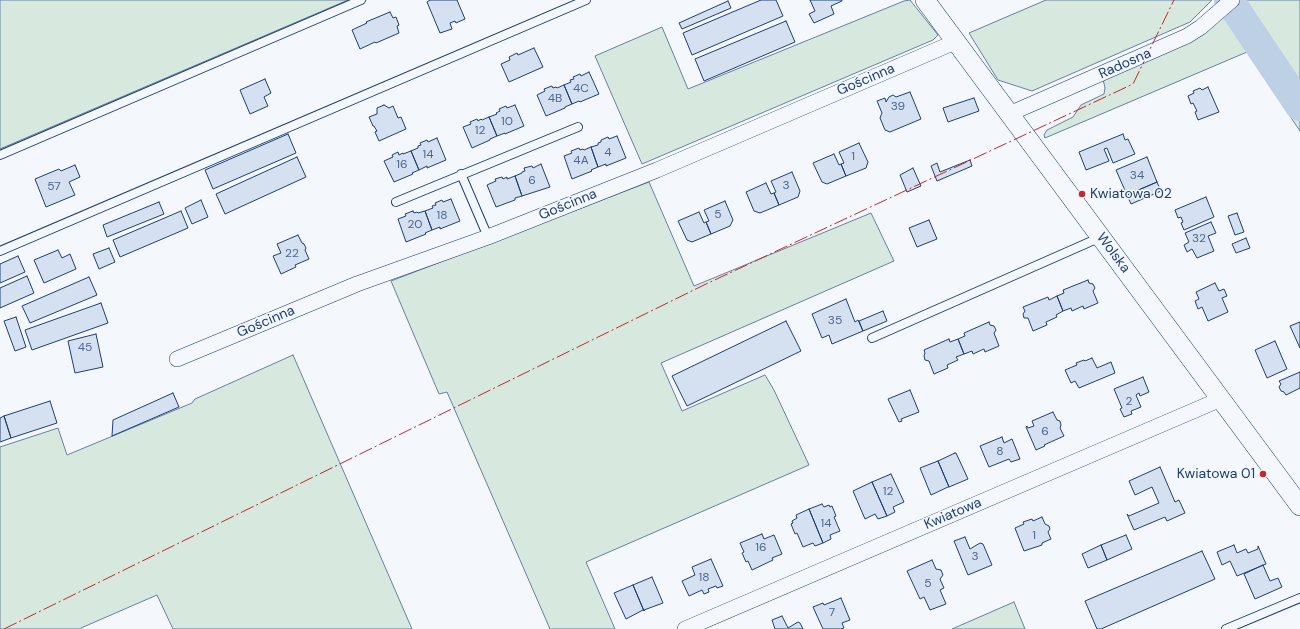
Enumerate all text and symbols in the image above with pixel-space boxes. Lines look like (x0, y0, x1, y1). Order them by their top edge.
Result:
street label: Radosna (1096, 45, 1154, 83)
street label: Gościnna (835, 60, 897, 100)
house number: 4C (573, 82, 589, 96)
house number: 4B (548, 92, 562, 106)
house number: 39 (891, 100, 905, 114)
house number: 10 (501, 115, 513, 129)
house number: 12 (475, 124, 485, 138)
house number: 4 (604, 146, 612, 160)
house number: 14 (422, 148, 434, 162)
house number: 1 (851, 150, 855, 164)
house number: 4A (573, 154, 589, 168)
house number: 16 (396, 158, 408, 172)
house number: 34 (1130, 169, 1144, 183)
house number: 6 (528, 174, 536, 188)
house number: 3 (782, 179, 790, 193)
house number: 57 (47, 180, 61, 194)
street label: Gościnna (537, 186, 599, 224)
place label: Kwiatowa 02 (1090, 186, 1172, 202)
marker: Kwiatowa 02 (1077, 189, 1087, 199)
house number: 5 (714, 208, 722, 222)
house number: 18 (436, 209, 448, 223)
house number: 20 (408, 218, 422, 232)
street label: Wolska (1092, 230, 1134, 276)
house number: 32 (1192, 232, 1206, 246)
house number: 22 (285, 247, 299, 261)
street label: Gościnna (235, 302, 297, 342)
house number: 35 (828, 314, 842, 328)
house number: 45 (78, 341, 92, 355)
house number: 2 (1126, 395, 1132, 409)
house number: 6 (1041, 425, 1049, 439)
house number: 8 (996, 445, 1004, 459)
place label: Kwiatowa 01 (1177, 466, 1255, 482)
marker: Kwiatowa 01 (1258, 469, 1268, 479)
house number: 12 (883, 485, 893, 499)
street label: Kwiatowa (922, 494, 984, 534)
house number: 14 (820, 517, 832, 531)
house number: 1 (1032, 529, 1036, 543)
house number: 16 (755, 541, 767, 555)
house number: 3 (971, 550, 979, 564)
house number: 18 (698, 571, 710, 585)
house number: 5 (924, 577, 932, 591)
house number: 7 (829, 606, 835, 620)

